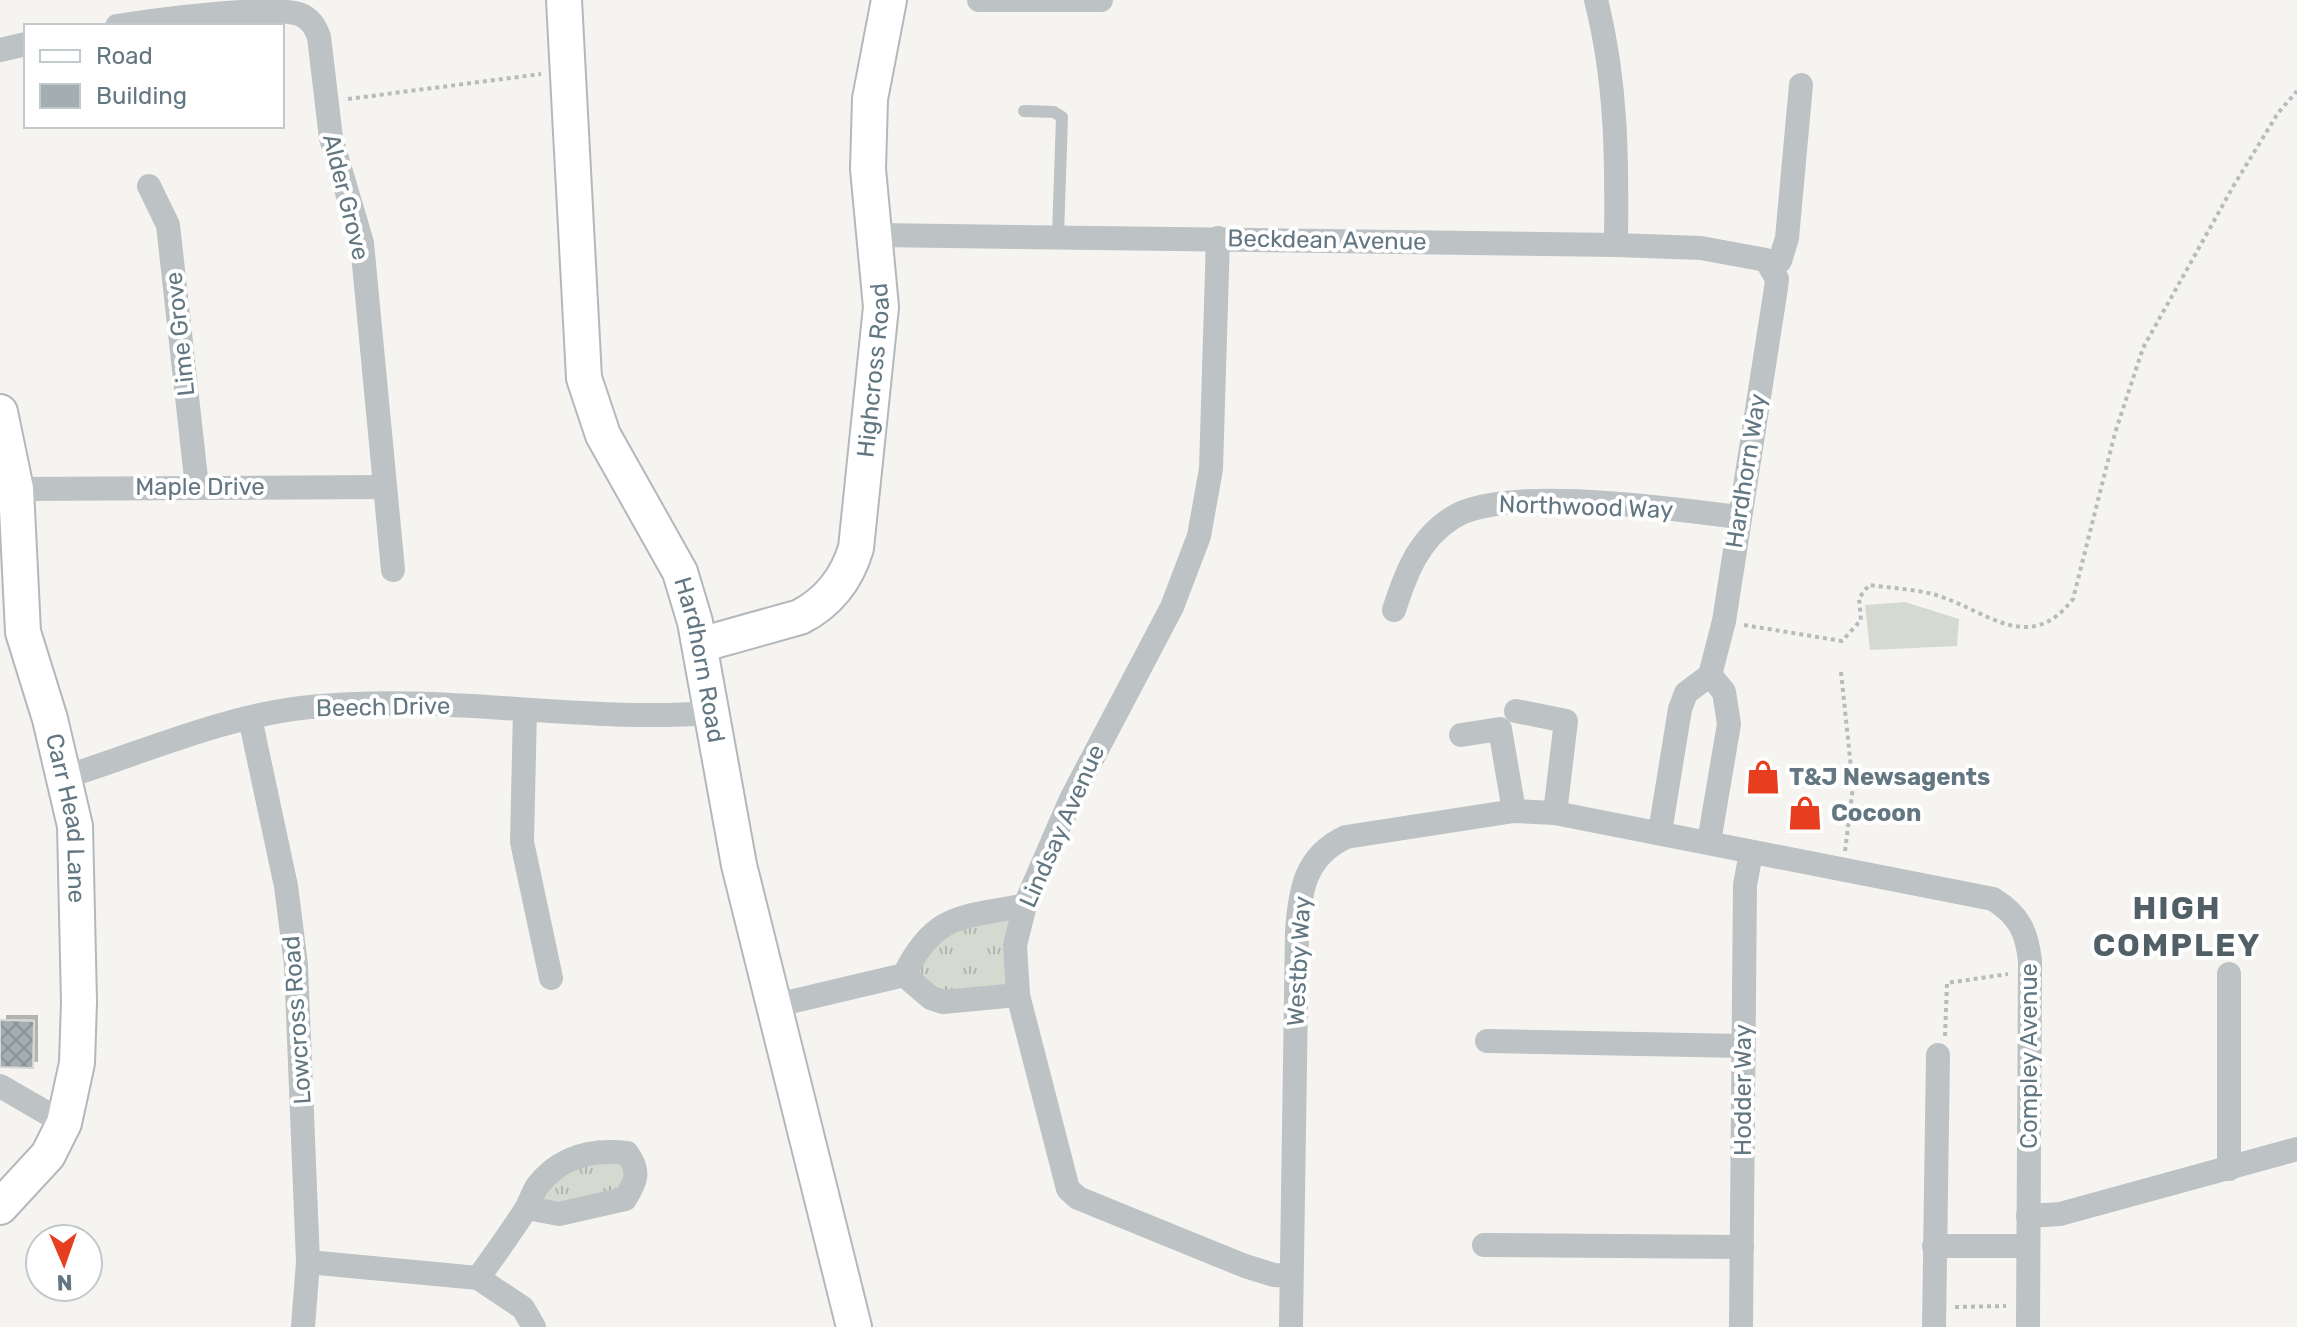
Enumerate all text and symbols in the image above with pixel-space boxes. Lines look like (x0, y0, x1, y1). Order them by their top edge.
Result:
legend (24, 24, 284, 128)
text: Road (96, 42, 153, 70)
text: Building (96, 82, 187, 110)
street label: Alder Grove (317, 131, 375, 263)
street label: Beckdean Avenue (1227, 224, 1427, 256)
street label: Lime Grove (160, 270, 200, 398)
street label: Highcross Road (851, 282, 895, 459)
street label: Hardhorn Way (1720, 392, 1772, 550)
street label: Maple Drive (135, 473, 265, 501)
street label: Northwood Way (1498, 490, 1674, 524)
street label: Hardhorn Road (668, 574, 731, 745)
street label: Beech Drive (316, 692, 450, 722)
street label: Carr Head Lane (40, 731, 91, 903)
street label: Lindsay Avenue (1014, 740, 1110, 912)
shop icon: T&J Newsagents (1744, 758, 1782, 796)
place label: T&J Newsagents (1789, 763, 1990, 791)
shop icon: Cocoon (1786, 794, 1824, 832)
place label: Cocoon (1831, 799, 1921, 827)
district label: HIGH COMPLEY (2093, 889, 2261, 964)
street label: Westby Way (1282, 895, 1316, 1027)
street label: Lowcross Road (277, 935, 317, 1105)
street label: Compley Avenue (2015, 963, 2043, 1149)
street label: Hodder Way (1729, 1024, 1757, 1156)
north arrow (24, 1223, 104, 1303)
text: N (56, 1269, 73, 1296)

